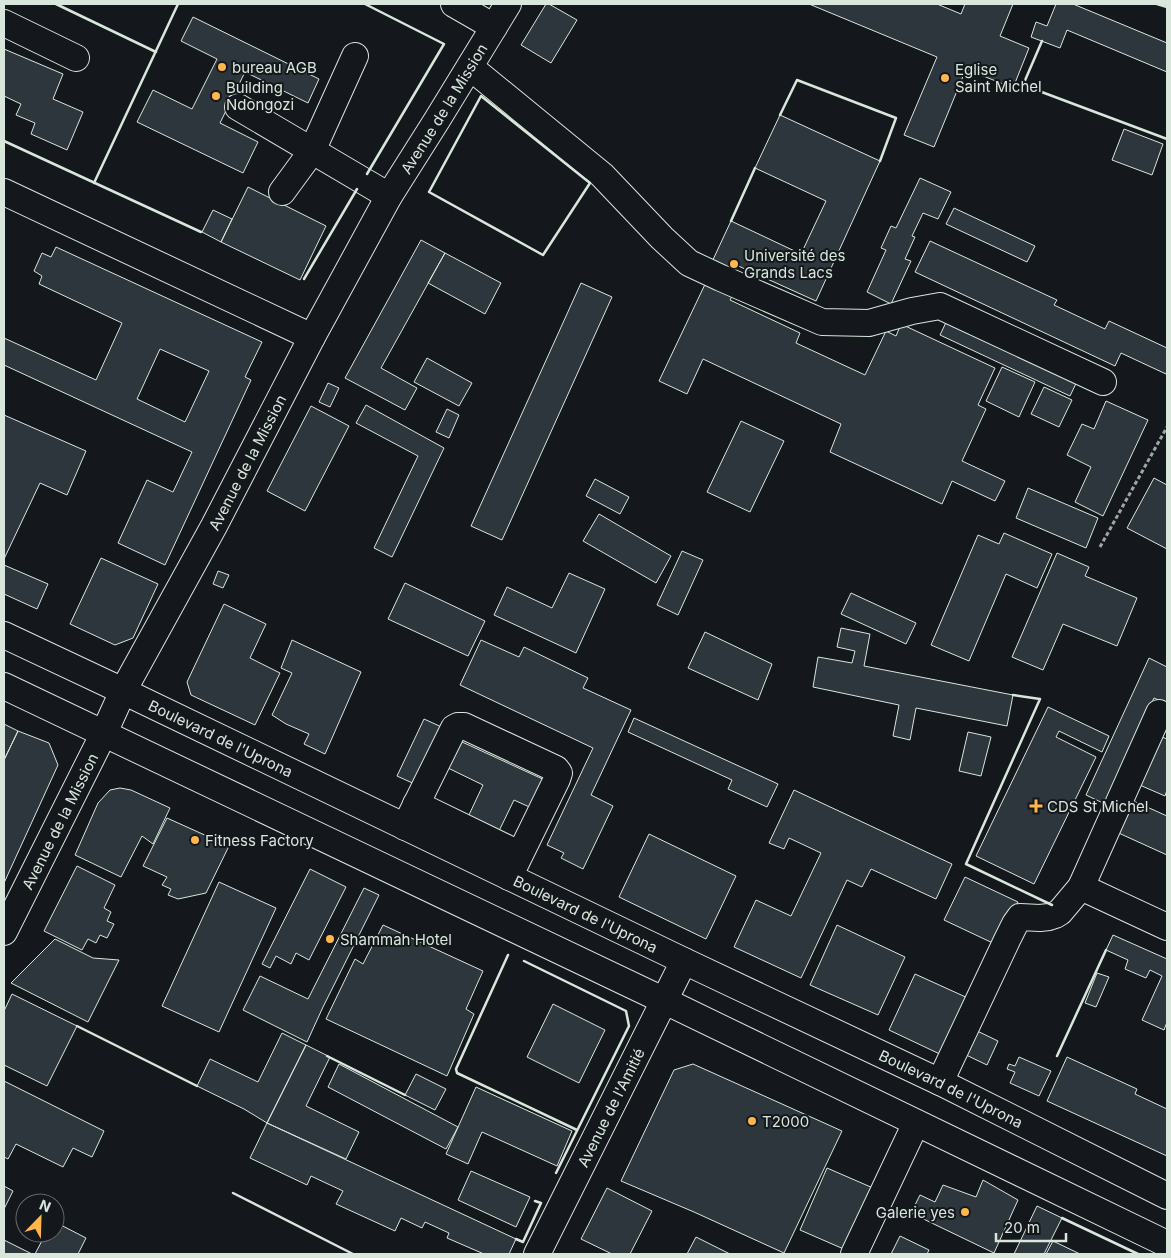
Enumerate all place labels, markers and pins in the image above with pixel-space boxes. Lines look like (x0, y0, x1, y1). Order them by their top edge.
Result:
place label: bureau AGB (232, 58, 317, 77)
place label: Eglise Saint Michel (955, 60, 1042, 96)
marker: bureau AGB (216, 61, 228, 73)
marker: Eglise Saint Michel (939, 72, 951, 84)
place label: Building Ndongozi (226, 78, 294, 114)
marker: Building Ndongozi (210, 90, 222, 102)
place label: Université des Grands Lacs (744, 246, 845, 282)
marker: Université des Grands Lacs (728, 258, 740, 270)
place label: CDS St Michel (1047, 797, 1148, 816)
marker: CDS St Michel (1029, 799, 1043, 813)
place label: Fitness Factory (205, 831, 314, 850)
marker: Fitness Factory (189, 834, 201, 846)
place label: Shammah Hotel (340, 930, 452, 949)
marker: Shammah Hotel (324, 933, 336, 945)
place label: T2000 (762, 1112, 809, 1131)
marker: T2000 (746, 1115, 758, 1127)
place label: Galerie yes (876, 1203, 955, 1222)
marker: Galerie yes (959, 1206, 971, 1218)

